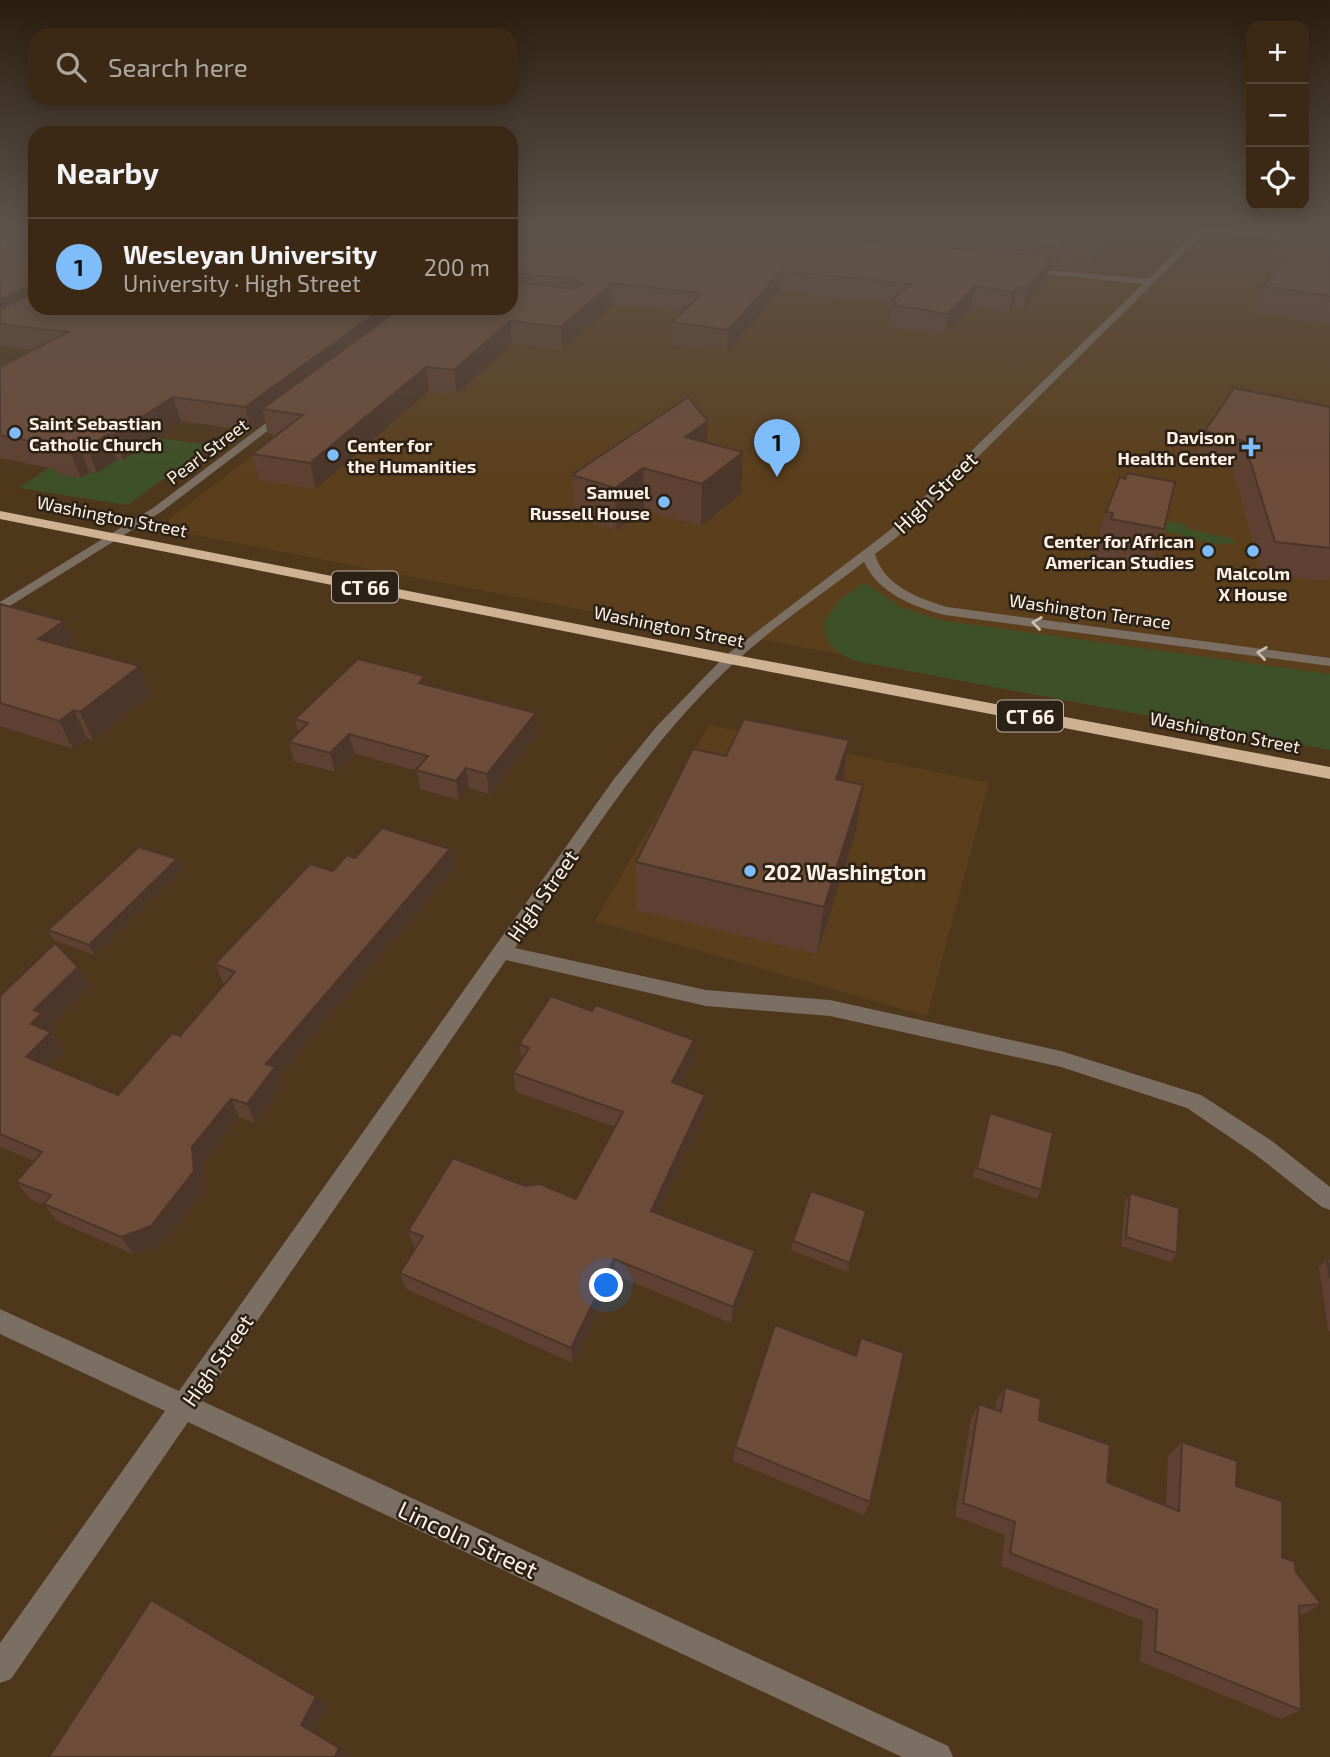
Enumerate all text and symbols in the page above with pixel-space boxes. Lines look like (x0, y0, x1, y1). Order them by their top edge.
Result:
map controls (1246, 21, 1309, 210)
button: + (1246, 21, 1309, 84)
search box (28, 28, 518, 105)
icon: search (52, 48, 90, 86)
text: Search here (108, 51, 248, 82)
button: − (1246, 84, 1309, 147)
button: locate (1246, 147, 1309, 210)
text: Nearby (56, 154, 159, 190)
text: Wesleyan University (123, 238, 377, 269)
text: 1 (74, 253, 84, 281)
text: 200 m (424, 253, 490, 281)
text: University · High Street (123, 269, 361, 297)
place label: Saint Sebastian Catholic Church (29, 412, 162, 455)
street label: Pearl Street (162, 413, 252, 489)
pin: 1 (754, 419, 800, 477)
marker: Saint Sebastian Catholic Church (7, 425, 23, 441)
place label: Davison Health Center (1118, 426, 1235, 469)
place label: Center for the Humanities (347, 434, 476, 477)
marker: Davison Health Center (1241, 437, 1261, 457)
street label: High Street (888, 446, 982, 538)
marker: Center for the Humanities (325, 447, 341, 463)
place label: Samuel Russell House (530, 481, 650, 524)
street label: Washington Street (35, 491, 189, 541)
marker: Samuel Russell House (656, 494, 672, 510)
place label: Center for African American Studies (1044, 530, 1194, 573)
marker: Center for African American Studies (1200, 543, 1216, 559)
marker: Malcolm X House (1245, 543, 1261, 559)
place label: Malcolm X House (1216, 562, 1290, 605)
road number: CT 66 (332, 572, 398, 602)
street label: Washington Terrace (1008, 589, 1172, 633)
street label: Washington Street (592, 601, 746, 651)
one-way arrow (1031, 616, 1043, 631)
one-way arrow (1257, 646, 1268, 661)
road number: CT 66 (997, 701, 1063, 732)
street label: Washington Street (1148, 707, 1302, 757)
street label: High Street (501, 844, 583, 946)
place label: 202 Washington (764, 859, 926, 884)
marker: 202 Washington (742, 863, 758, 879)
your location (589, 1268, 623, 1302)
street label: High Street (176, 1309, 258, 1411)
street label: Lincoln Street (394, 1494, 542, 1584)

